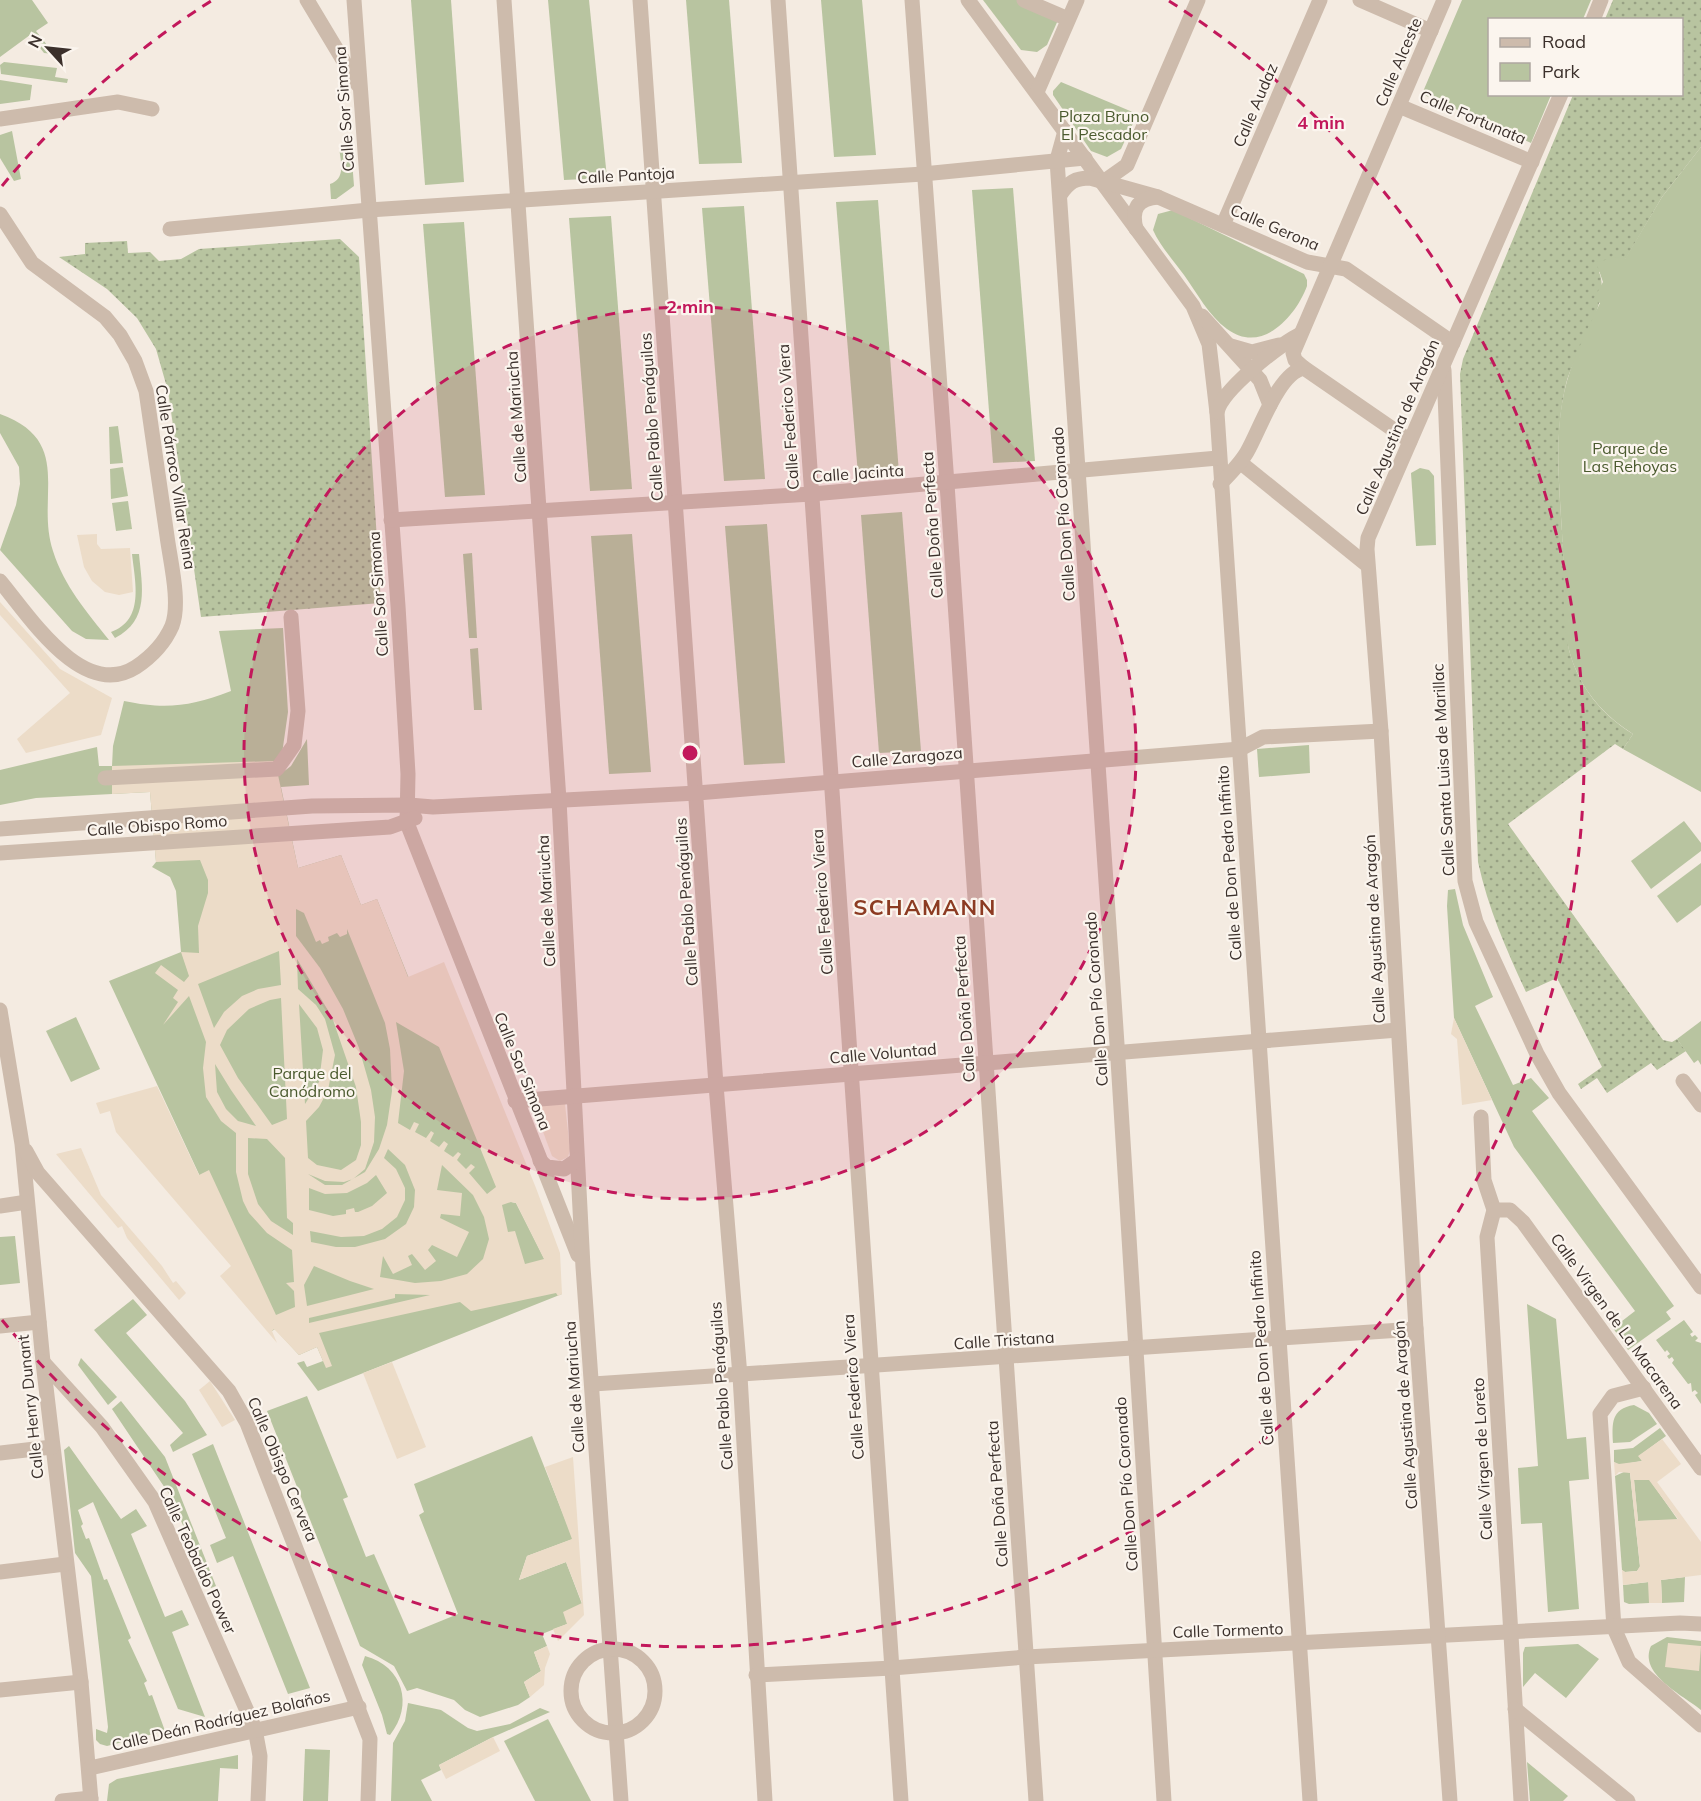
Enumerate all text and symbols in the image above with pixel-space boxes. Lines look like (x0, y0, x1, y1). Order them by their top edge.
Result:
street label: Calle Alceste (1370, 14, 1426, 110)
north arrow (18, 18, 78, 78)
legend (1488, 18, 1683, 96)
text: Road (1542, 30, 1586, 53)
text: N (23, 31, 46, 51)
street label: Calle Sor Simona (330, 46, 358, 172)
street label: Calle Audaz (1228, 60, 1282, 150)
text: Park (1542, 60, 1581, 83)
street label: Calle Fortunata (1417, 86, 1529, 148)
park label: Plaza Bruno El Pescador (1059, 106, 1149, 144)
text: 4 min (1297, 111, 1345, 134)
street label: Calle Pantoja (577, 162, 675, 188)
street label: Calle Gerona (1227, 199, 1323, 255)
text: 2 min (666, 295, 714, 318)
street label: Calle Pablo Penáguilas (635, 332, 667, 502)
street label: Calle Agustina de Aragón (1351, 336, 1443, 518)
street label: Calle Federico Viera (773, 343, 803, 491)
street label: Calle de Mariucha (501, 350, 531, 484)
street label: Calle Párroco Villar Reina (151, 383, 201, 571)
street label: Calle Don Pío Coronado (1047, 426, 1079, 602)
park label: Parque de Las Rehoyas (1583, 438, 1677, 476)
street label: Calle Doña Perfecta (917, 451, 947, 599)
street label: Calle Jacinta (811, 460, 905, 486)
street label: Calle Sor Simona (364, 531, 392, 657)
street label: Calle Santa Luisa de Marillac (1427, 663, 1459, 877)
street label: Calle Zaragoza (851, 742, 963, 772)
centre of rings (680, 743, 700, 763)
street label: Calle de Don Pedro Infinito (1212, 765, 1246, 961)
street label: Calle Obispo Romo (86, 810, 228, 840)
street label: Calle Pablo Penáguilas (670, 817, 702, 987)
street label: Calle Federico Viera (807, 828, 837, 976)
street label: Calle de Mariucha (533, 834, 559, 968)
street label: Calle Agustina de Aragón (1359, 834, 1389, 1024)
district label: SCHAMANN (853, 893, 997, 921)
street label: Calle Don Pío Coronado (1080, 911, 1112, 1087)
street label: Calle Doña Perfecta (949, 935, 979, 1083)
street label: Calle Sor Simona (490, 1009, 556, 1133)
street label: Calle Voluntad (829, 1038, 937, 1068)
park label: Parque del Canódromo (269, 1063, 355, 1101)
street label: Calle Virgen de La Macarena (1546, 1229, 1688, 1413)
street label: Calle de Don Pedro Infinito (1244, 1250, 1278, 1446)
street label: Calle Pablo Penáguilas (705, 1301, 737, 1471)
street label: Calle Federico Viera (838, 1313, 868, 1461)
street label: Calle de Mariucha (559, 1320, 589, 1454)
street label: Calle Agustina de Aragón (1388, 1320, 1422, 1510)
street label: Calle Tristana (953, 1327, 1055, 1353)
street label: Calle Henry Dunant (12, 1333, 48, 1480)
street label: Calle Virgen de Loreto (1468, 1377, 1496, 1541)
street label: Calle Obispo Cervera (243, 1394, 323, 1544)
street label: Calle Don Pío Coronado (1110, 1396, 1142, 1572)
street label: Calle Doña Perfecta (982, 1420, 1012, 1568)
street label: Calle Teobaldo Power (155, 1483, 241, 1637)
street label: Calle Tormento (1172, 1618, 1284, 1642)
street label: Calle Deán Rodríguez Bolaños (110, 1685, 332, 1755)

